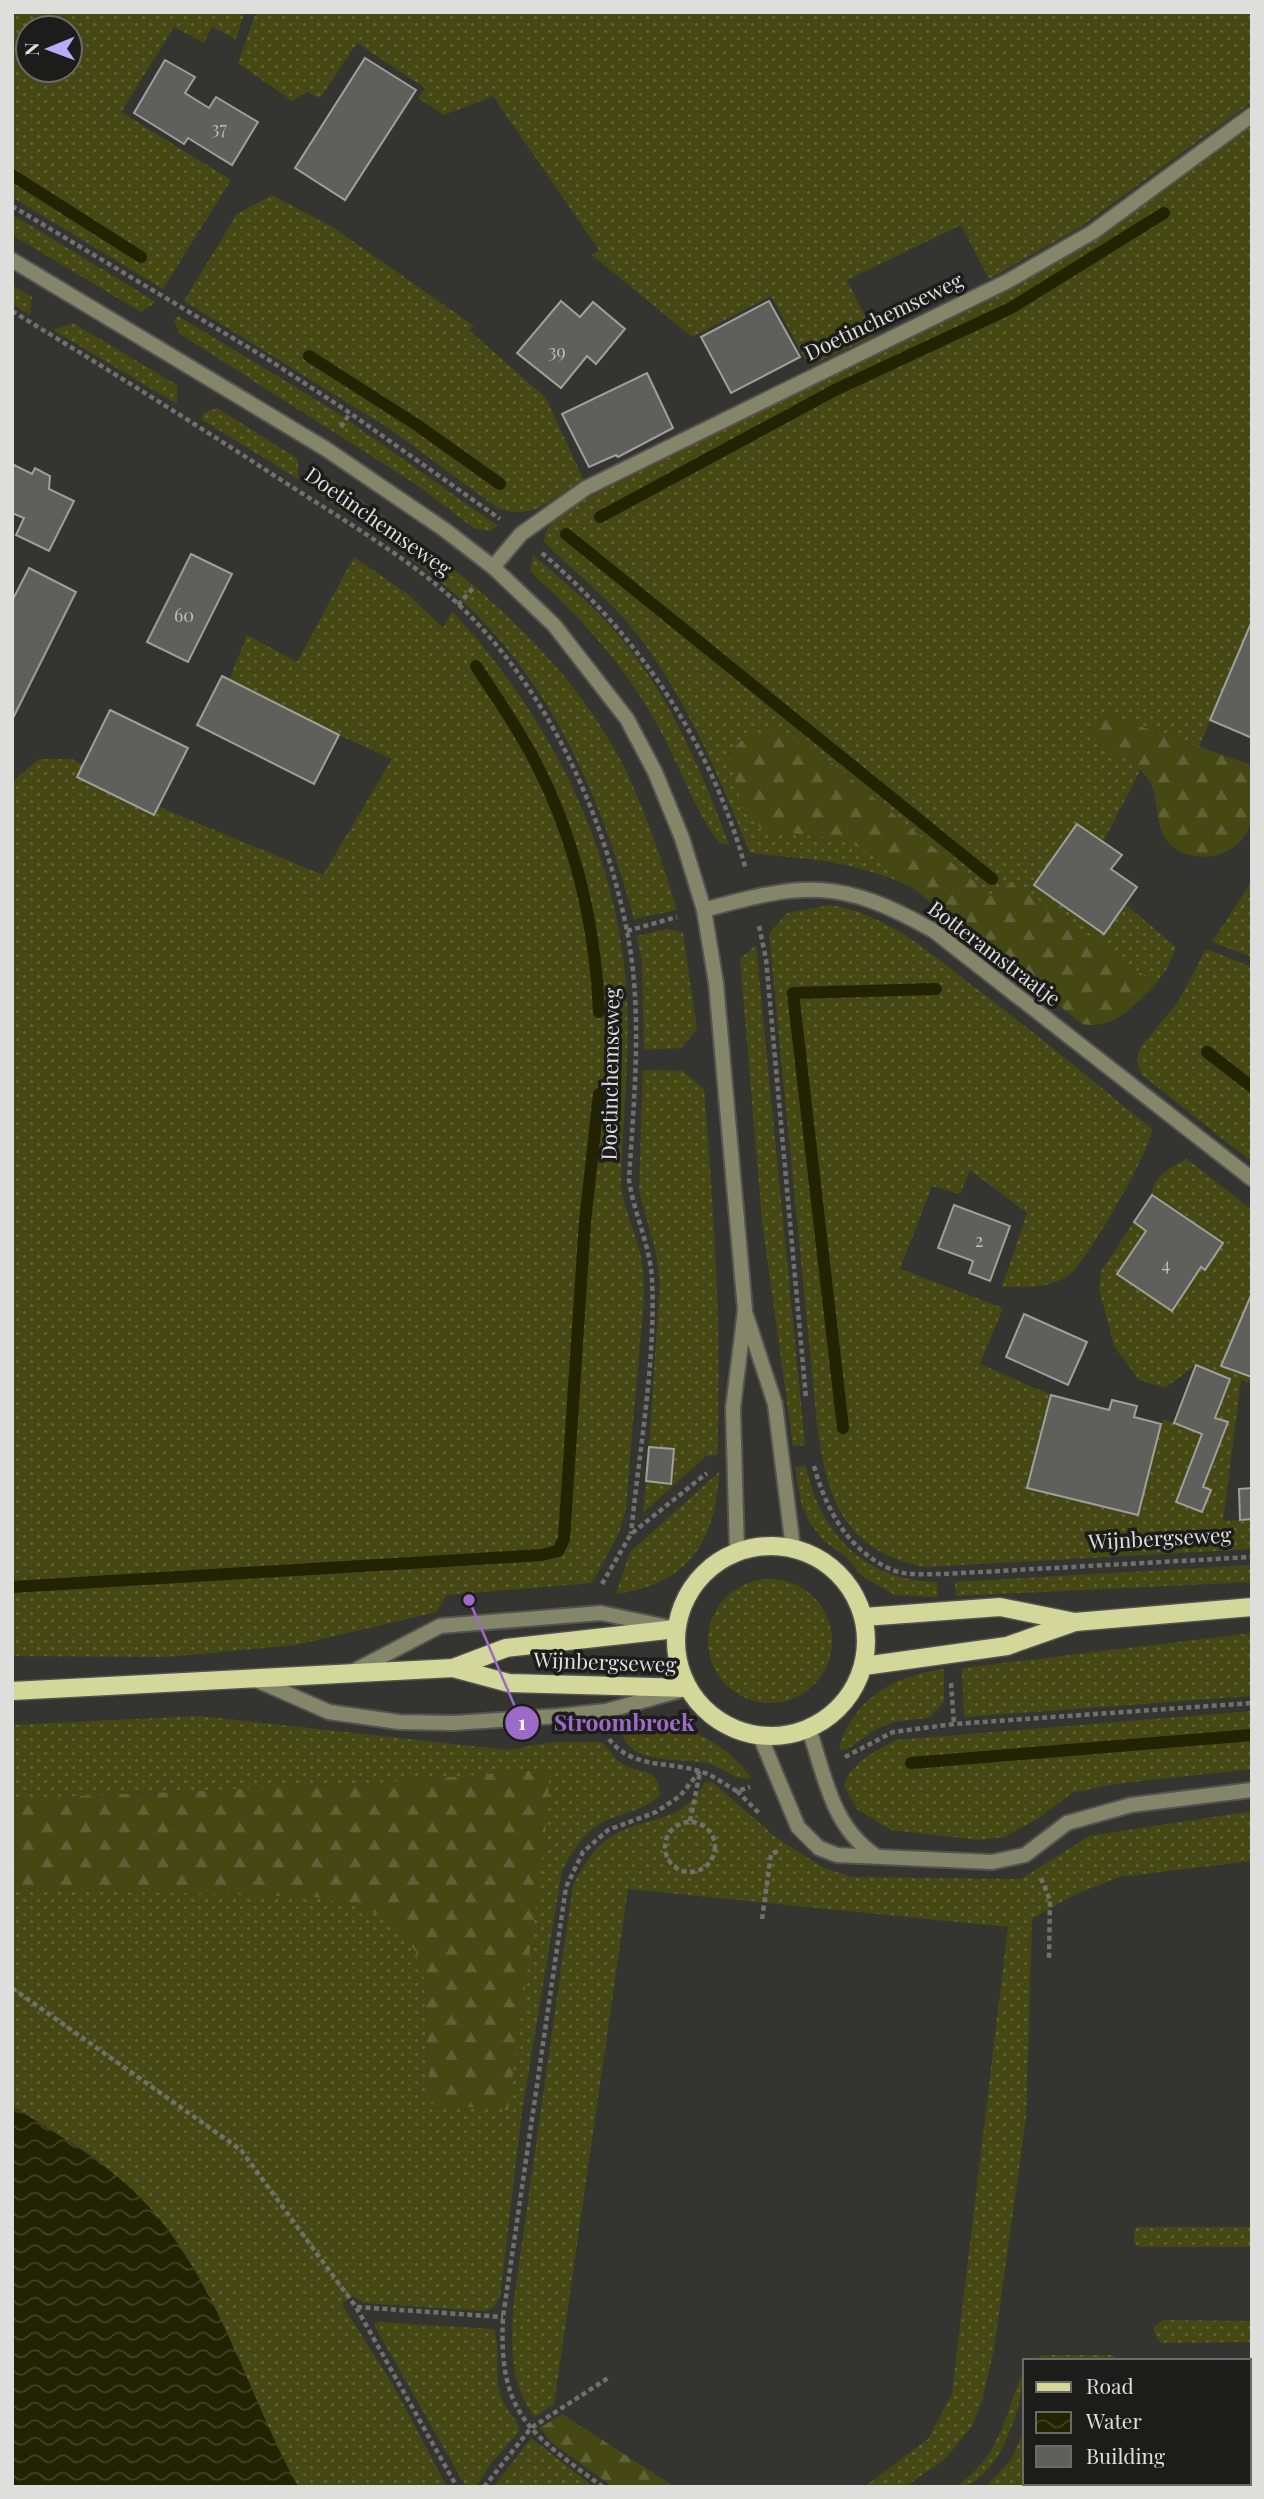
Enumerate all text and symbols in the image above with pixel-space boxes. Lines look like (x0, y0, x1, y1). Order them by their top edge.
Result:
north arrow (14, 14, 84, 84)
text: N (18, 42, 44, 56)
house number: 37 (211, 116, 227, 140)
street label: Doetinchemseweg (799, 265, 967, 366)
house number: 39 (548, 339, 566, 363)
street label: Doetinchemseweg (300, 459, 458, 581)
house number: 60 (174, 603, 194, 627)
street label: Botteramstraatje (923, 893, 1067, 1011)
street label: Doetinchemseweg (593, 987, 625, 1161)
house number: 2 (975, 1228, 983, 1252)
house number: 4 (1162, 1252, 1171, 1276)
street label: Wijnbergseweg (1087, 1519, 1232, 1555)
street label: Wijnbergseweg (532, 1644, 677, 1677)
callout: Stroombroek (505, 1701, 709, 1745)
text: Stroombroek (554, 1706, 695, 1737)
text: 1 (518, 1707, 526, 1735)
legend (1023, 2359, 1250, 2485)
text: Road (1086, 2371, 1134, 2399)
text: Water (1085, 2406, 1142, 2434)
text: Building (1086, 2441, 1165, 2469)

